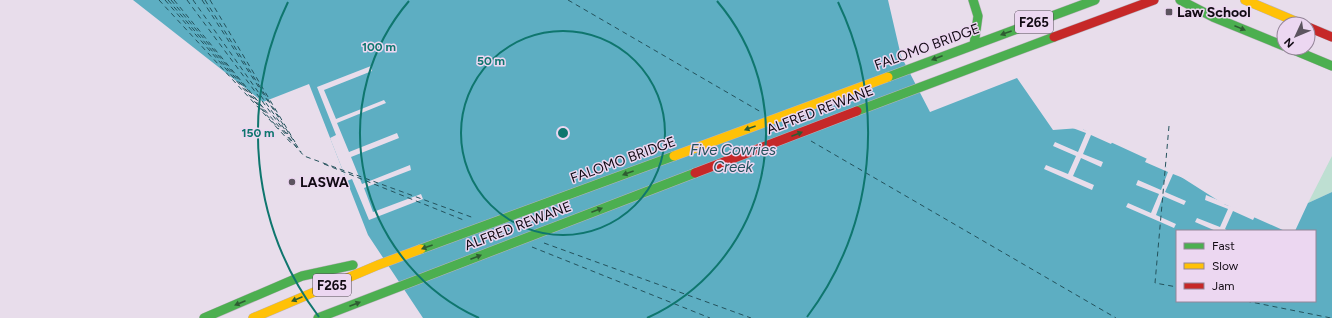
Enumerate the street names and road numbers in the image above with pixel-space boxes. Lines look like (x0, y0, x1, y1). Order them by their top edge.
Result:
road number: F265 (1015, 11, 1053, 33)
street label: FALOMO BRIDGE (872, 20, 982, 74)
street label: ALFRED REWANE (764, 82, 876, 138)
street label: FALOMO BRIDGE (568, 133, 678, 187)
street label: ALFRED REWANE (462, 198, 574, 254)
road number: F265 (313, 274, 351, 296)

